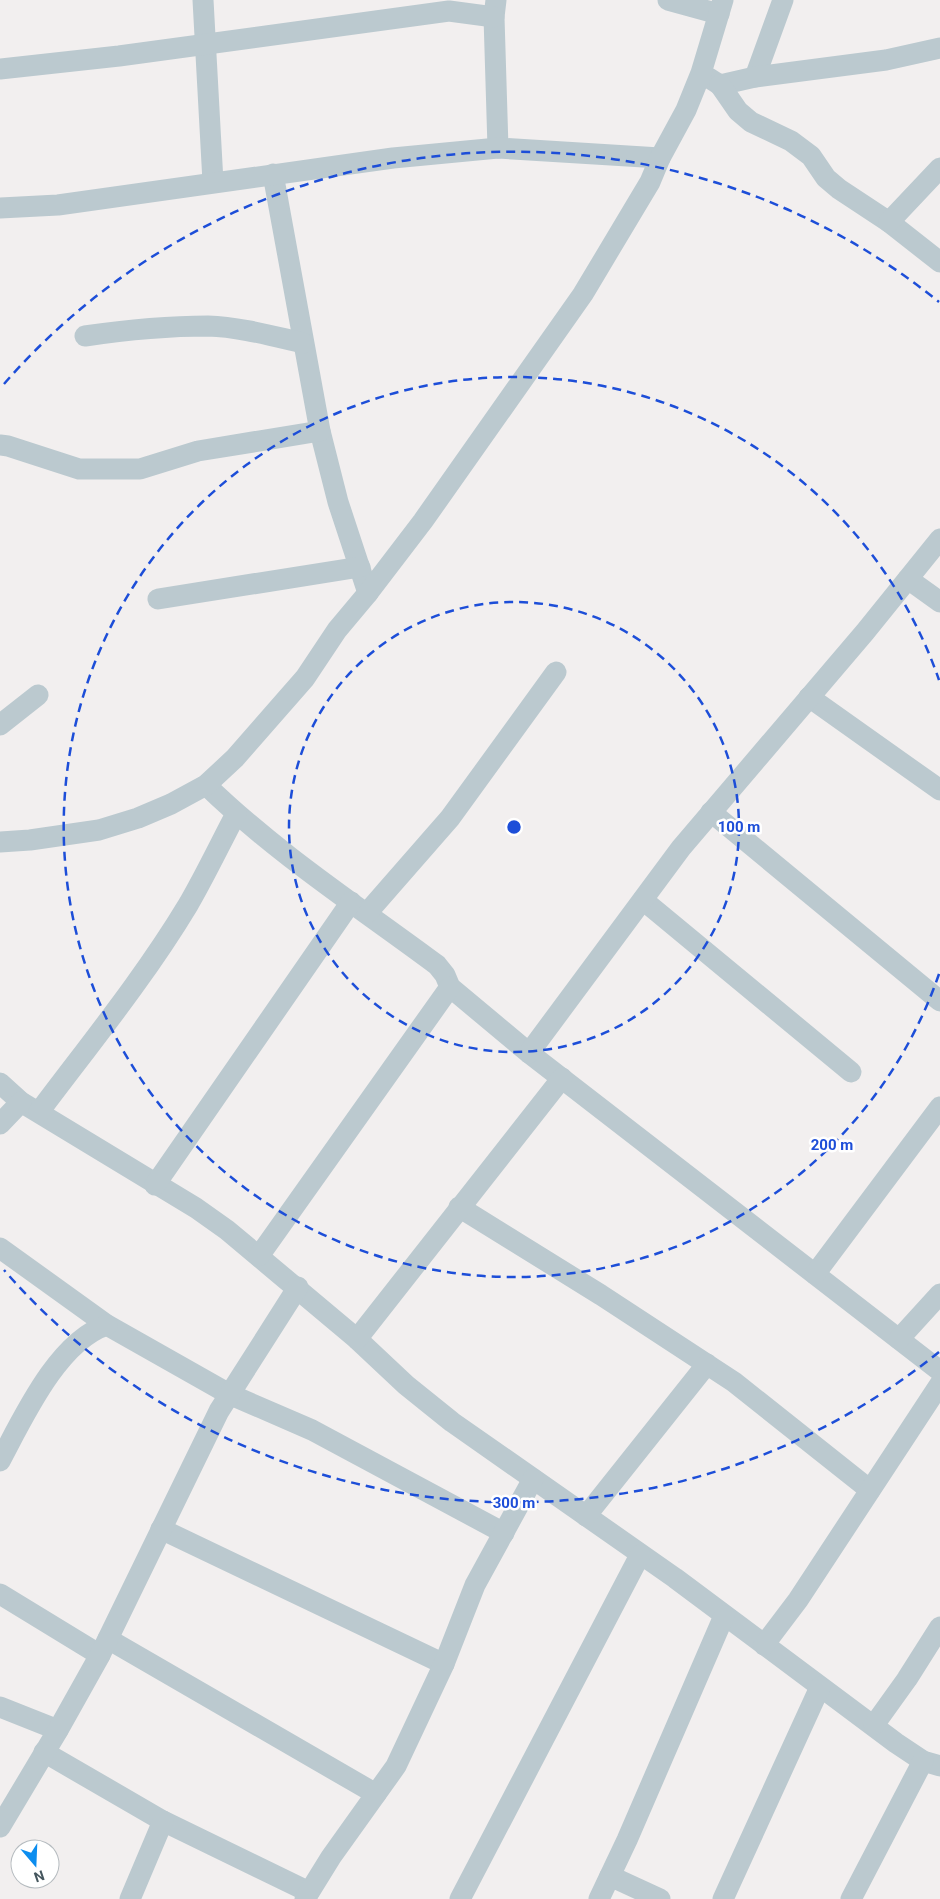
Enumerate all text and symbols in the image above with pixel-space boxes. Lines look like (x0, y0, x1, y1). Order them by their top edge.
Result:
centre of rings (505, 818, 523, 836)
text: 100 m (718, 818, 760, 836)
text: 200 m (811, 1136, 853, 1154)
text: 300 m (493, 1494, 535, 1512)
north arrow (10, 1839, 60, 1889)
text: N (32, 1867, 47, 1885)

